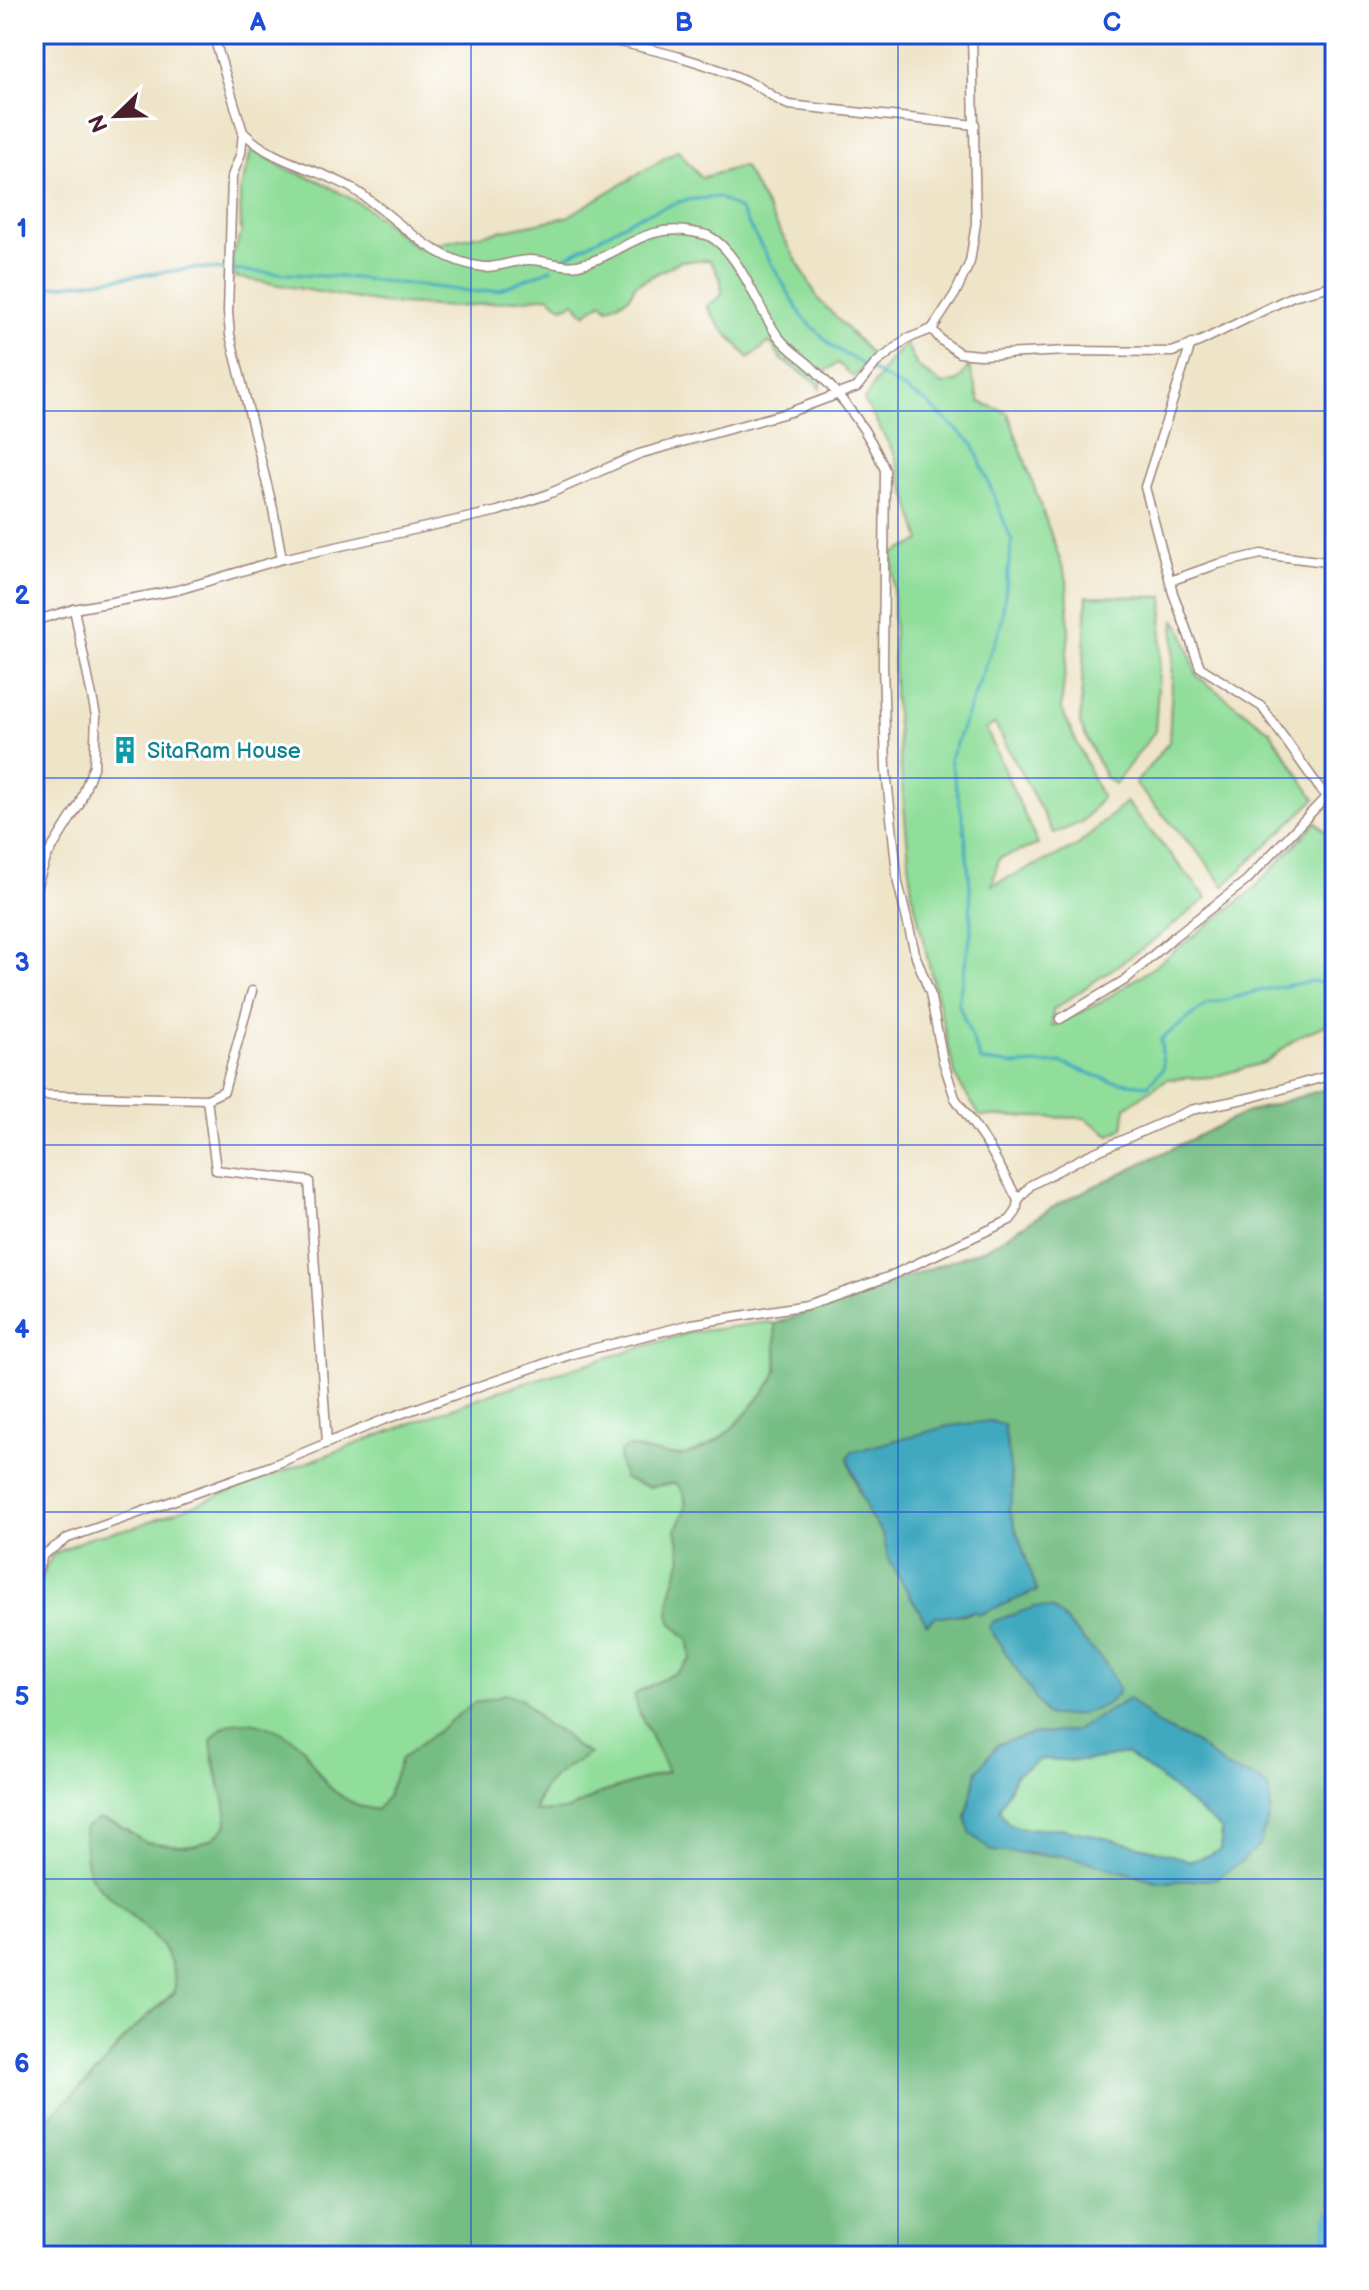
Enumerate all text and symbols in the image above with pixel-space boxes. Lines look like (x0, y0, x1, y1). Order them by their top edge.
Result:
text: A (249, 8, 266, 39)
text: B (675, 8, 693, 39)
text: C (1103, 8, 1121, 39)
north arrow (76, 76, 156, 156)
text: N (83, 110, 115, 136)
text: 1 (17, 214, 27, 245)
text: 2 (14, 581, 30, 612)
building icon: SitaRam House (110, 735, 140, 765)
place label: SitaRam House (147, 738, 301, 765)
text: 3 (14, 948, 30, 979)
text: 4 (14, 1315, 30, 1346)
text: 5 (14, 1682, 30, 1713)
text: 6 (14, 2049, 30, 2080)

